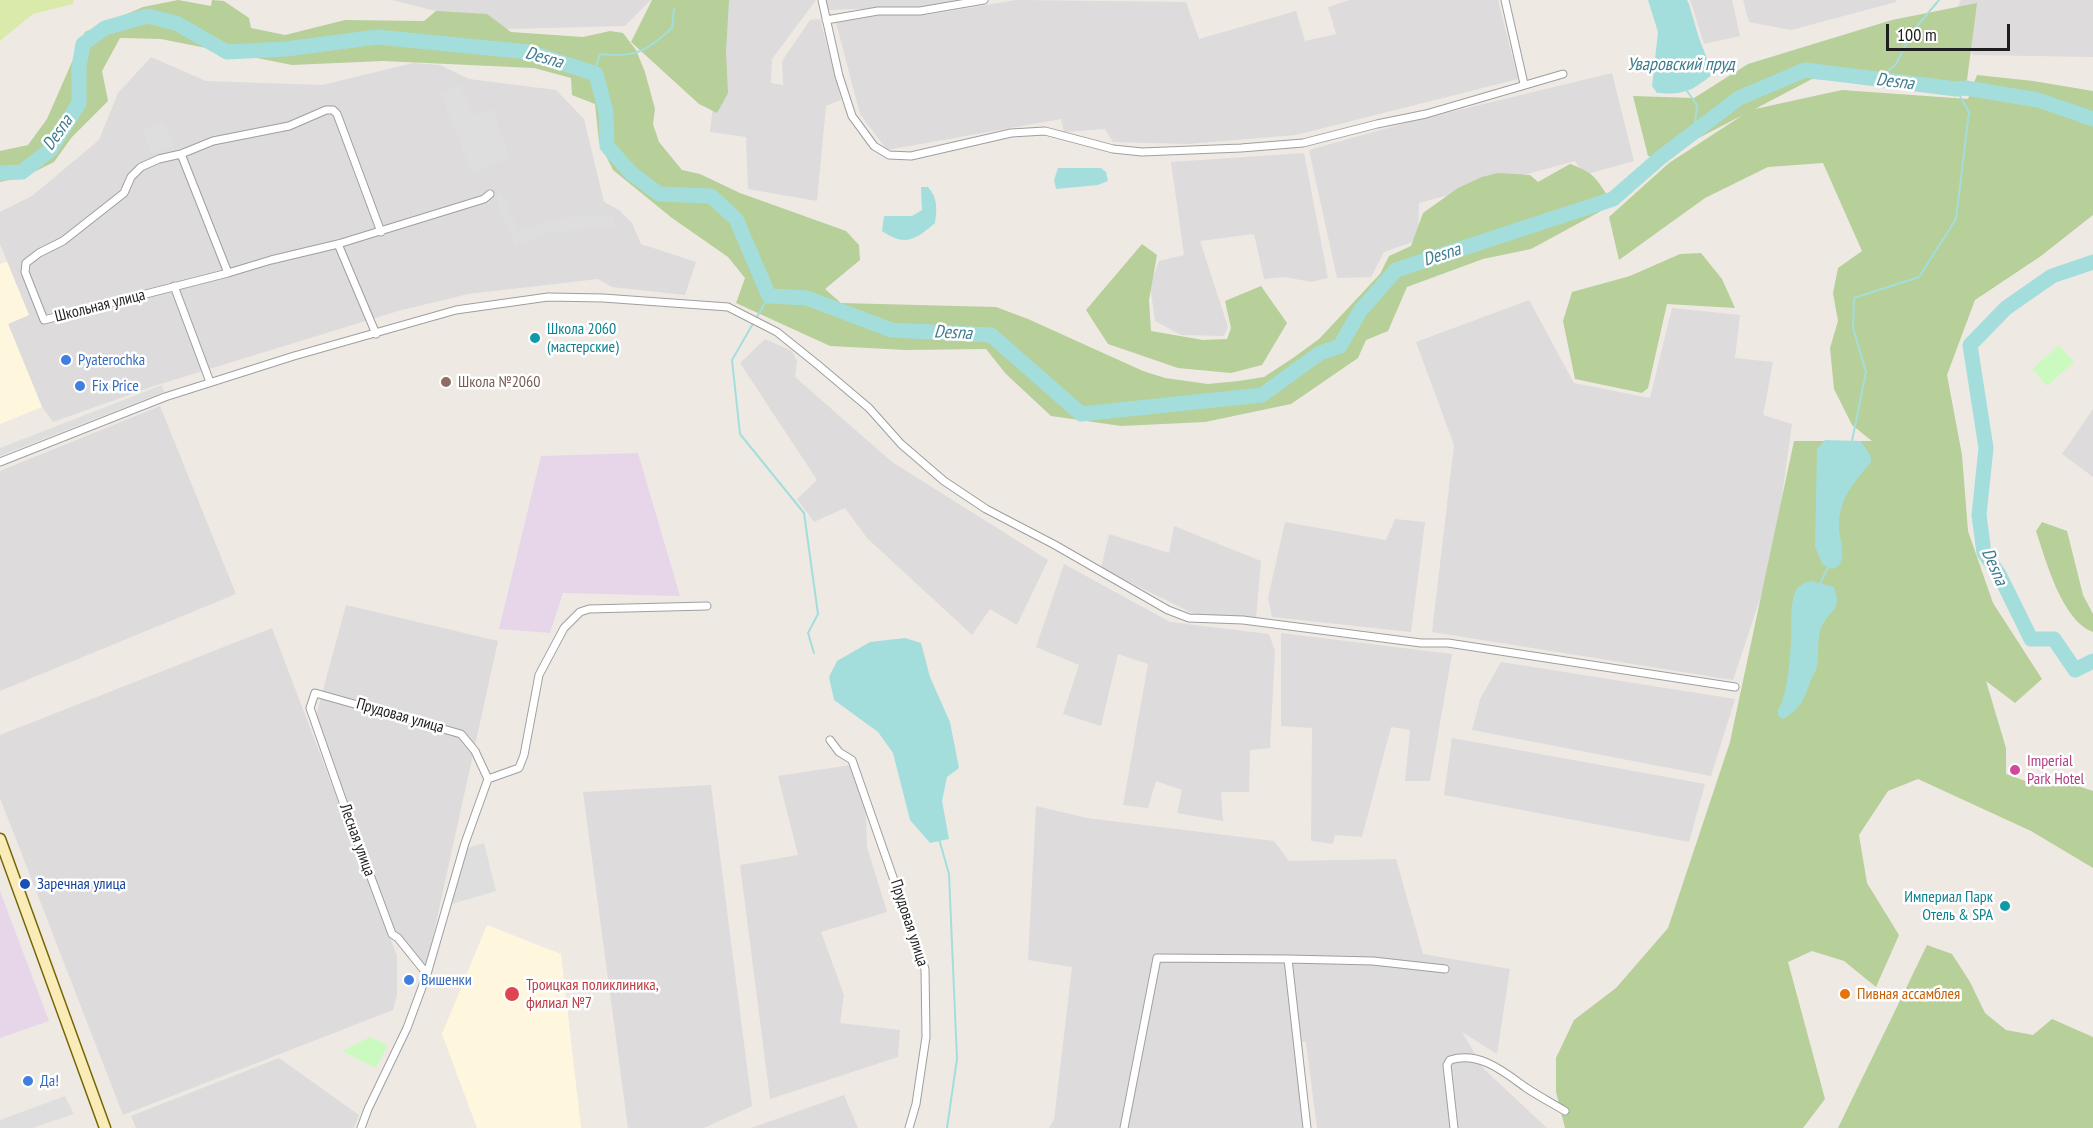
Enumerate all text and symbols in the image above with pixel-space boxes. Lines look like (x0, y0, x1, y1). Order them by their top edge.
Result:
scale bar (1889, 12, 2014, 50)
text: 100 m (1897, 23, 1937, 46)
water label: Desna (523, 42, 565, 74)
water label: Уваровский пруд (1627, 54, 1735, 76)
water label: Desna (1875, 69, 1915, 95)
water label: Desna (38, 111, 78, 155)
water label: Desna (1421, 239, 1463, 271)
street label: Школьная улица (53, 286, 147, 326)
place label: Школа 2060 (мастерские) (547, 319, 619, 357)
water label: Desna (933, 321, 973, 345)
marker: Школа 2060 (мастерские) (528, 331, 542, 345)
place label: Pyaterochka (78, 350, 145, 370)
marker: Pyaterochka (59, 353, 73, 367)
place label: Школа №2060 (458, 372, 540, 392)
marker: Школа №2060 (439, 375, 453, 389)
place label: Fix Price (92, 376, 139, 396)
marker: Fix Price (73, 379, 87, 393)
water label: Desna (1976, 545, 2012, 589)
street label: Прудовая улица (354, 694, 446, 738)
place label: Imperial Park Hotel (2027, 751, 2084, 789)
marker: Imperial Park Hotel (2008, 763, 2022, 777)
street label: Лесная улица (335, 801, 379, 879)
place label: Заречная улица (37, 874, 126, 894)
marker: Заречная улица (18, 877, 32, 891)
street label: Прудовая улица (886, 877, 932, 969)
place label: Империал Парк Отель & SPA (1904, 887, 1993, 925)
marker: Империал Парк Отель & SPA (1998, 899, 2012, 913)
place label: Вишенки (421, 970, 472, 990)
marker: Вишенки (402, 973, 416, 987)
place label: Троицкая поликлиника, филиал №7 (526, 975, 659, 1013)
place label: Пивная ассамблея (1857, 984, 1960, 1004)
marker: Троицкая поликлиника, филиал №7 (503, 985, 521, 1003)
marker: Пивная ассамблея (1838, 987, 1852, 1001)
place label: Да! (40, 1071, 59, 1091)
marker: Да! (21, 1074, 35, 1088)

